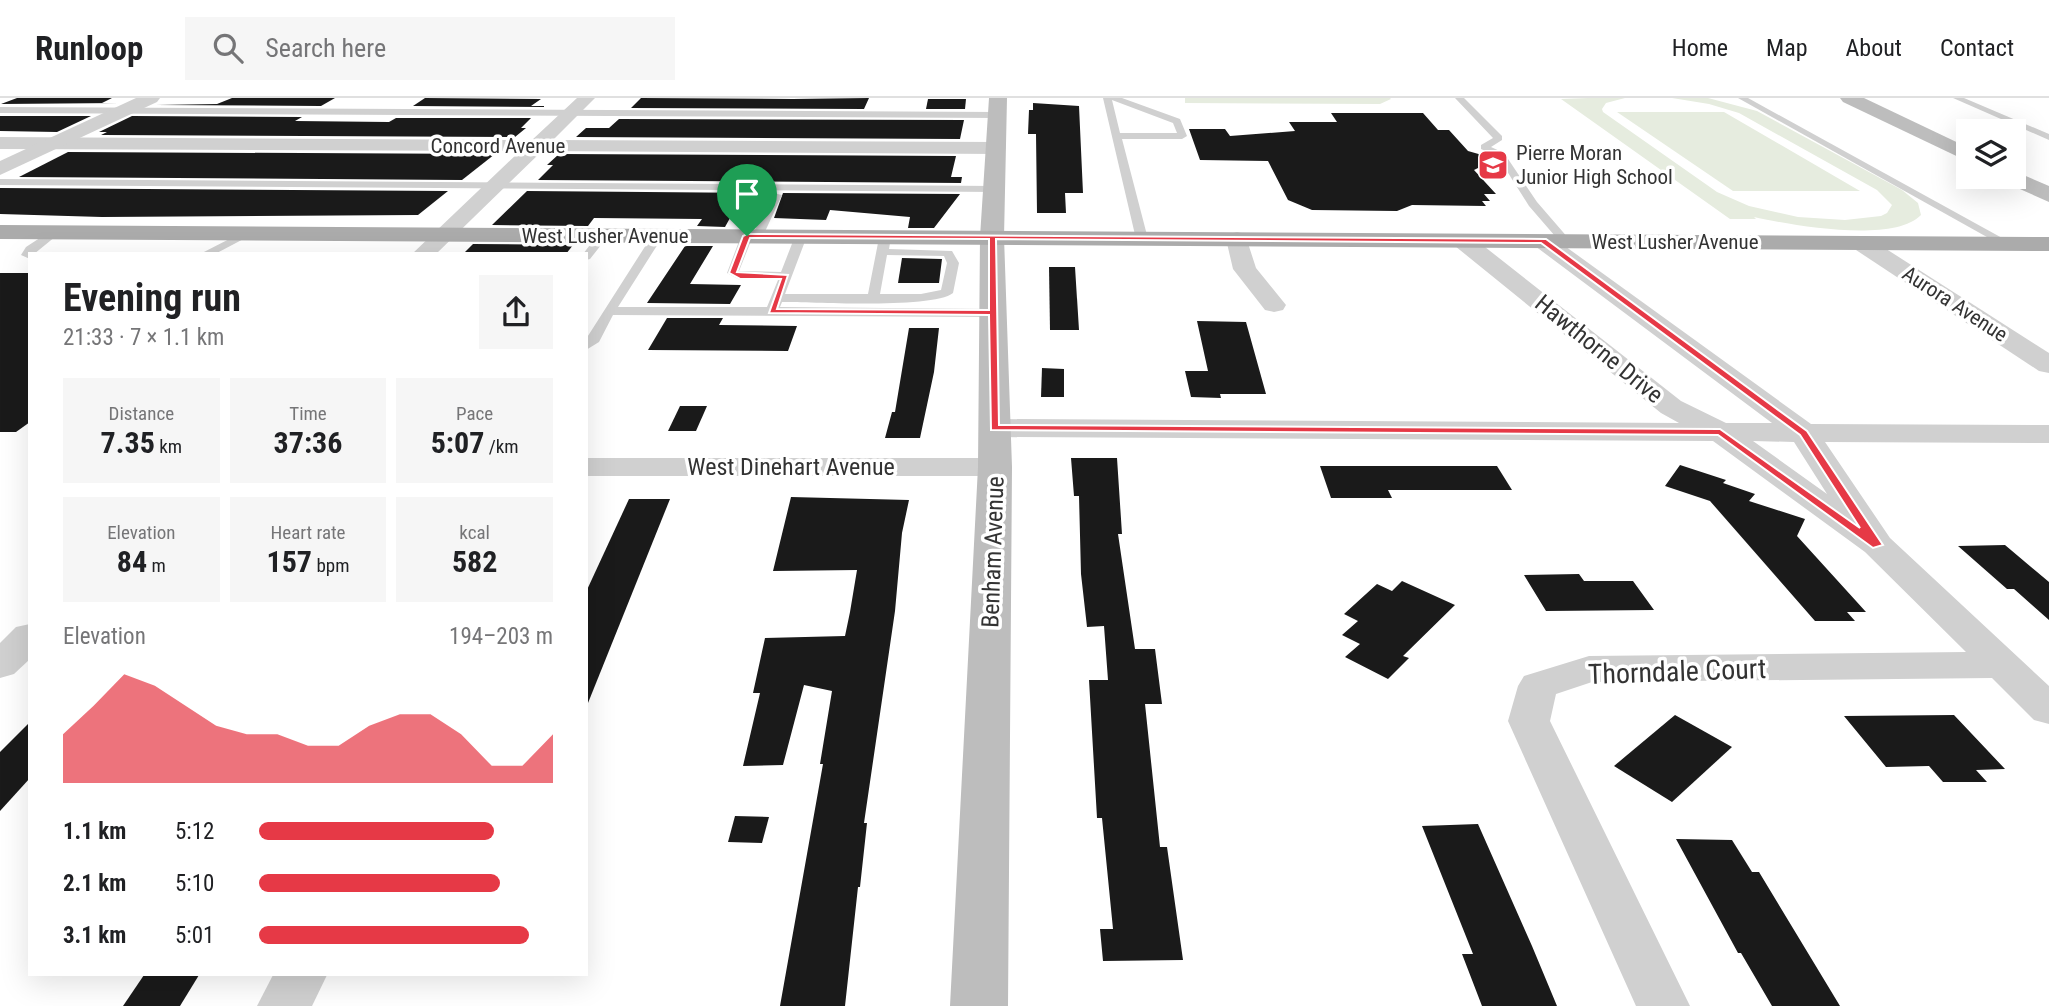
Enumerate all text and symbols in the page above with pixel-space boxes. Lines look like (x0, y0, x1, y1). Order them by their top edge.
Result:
search box (185, 17, 675, 80)
text: Runloop (35, 29, 143, 68)
icon: search (209, 29, 247, 67)
text: Search here (265, 33, 386, 63)
text: Home (1672, 34, 1728, 62)
text: Map (1766, 34, 1808, 62)
text: About (1846, 34, 1902, 62)
text: Contact (1940, 34, 2014, 62)
map controls (1956, 119, 2026, 189)
button: layers (1956, 119, 2026, 189)
street label: Concord Avenue (431, 134, 566, 158)
place label: Pierre Moran Junior High School (1516, 141, 1673, 189)
school or university icon: Pierre Moran Junior High School (1476, 148, 1510, 182)
pin (717, 164, 777, 236)
icon: arrive (728, 175, 766, 213)
street label: West Lusher Avenue (521, 224, 689, 248)
street label: West Lusher Avenue (1591, 230, 1759, 254)
street label: Aurora Avenue (1898, 261, 2012, 347)
button: share (479, 275, 553, 349)
text: Evening run (63, 276, 241, 320)
street label: Hawthorne Drive (1529, 289, 1669, 409)
text: 21:33 · 7 × 1.1 km (63, 324, 224, 351)
text: Distance (109, 402, 174, 425)
text: Time (289, 402, 327, 425)
text: Pace (456, 402, 493, 425)
text: 7.35 (101, 425, 155, 460)
text: 37:36 (274, 425, 342, 460)
text: 5:07 (431, 425, 484, 460)
text: km (155, 435, 182, 458)
text: /km (484, 435, 519, 458)
street label: West Dinehart Avenue (687, 453, 895, 481)
street label: Benham Avenue (976, 476, 1010, 628)
text: Elevation (107, 521, 176, 544)
text: Heart rate (270, 521, 346, 544)
text: kcal (459, 521, 490, 544)
text: 84 (117, 544, 147, 579)
text: 157 (267, 544, 312, 579)
text: 582 (452, 544, 497, 579)
text: m (147, 554, 166, 577)
text: bpm (312, 554, 349, 577)
text: Elevation (63, 623, 146, 650)
text: 194–203 m (449, 623, 553, 650)
street label: Thorndale Court (1587, 652, 1767, 691)
text: 1.1 km (63, 818, 126, 845)
text: 5:12 (175, 818, 214, 845)
text: 2.1 km (63, 870, 126, 897)
text: 5:10 (175, 870, 214, 897)
text: 3.1 km (63, 922, 126, 949)
text: 5:01 (175, 922, 214, 949)

